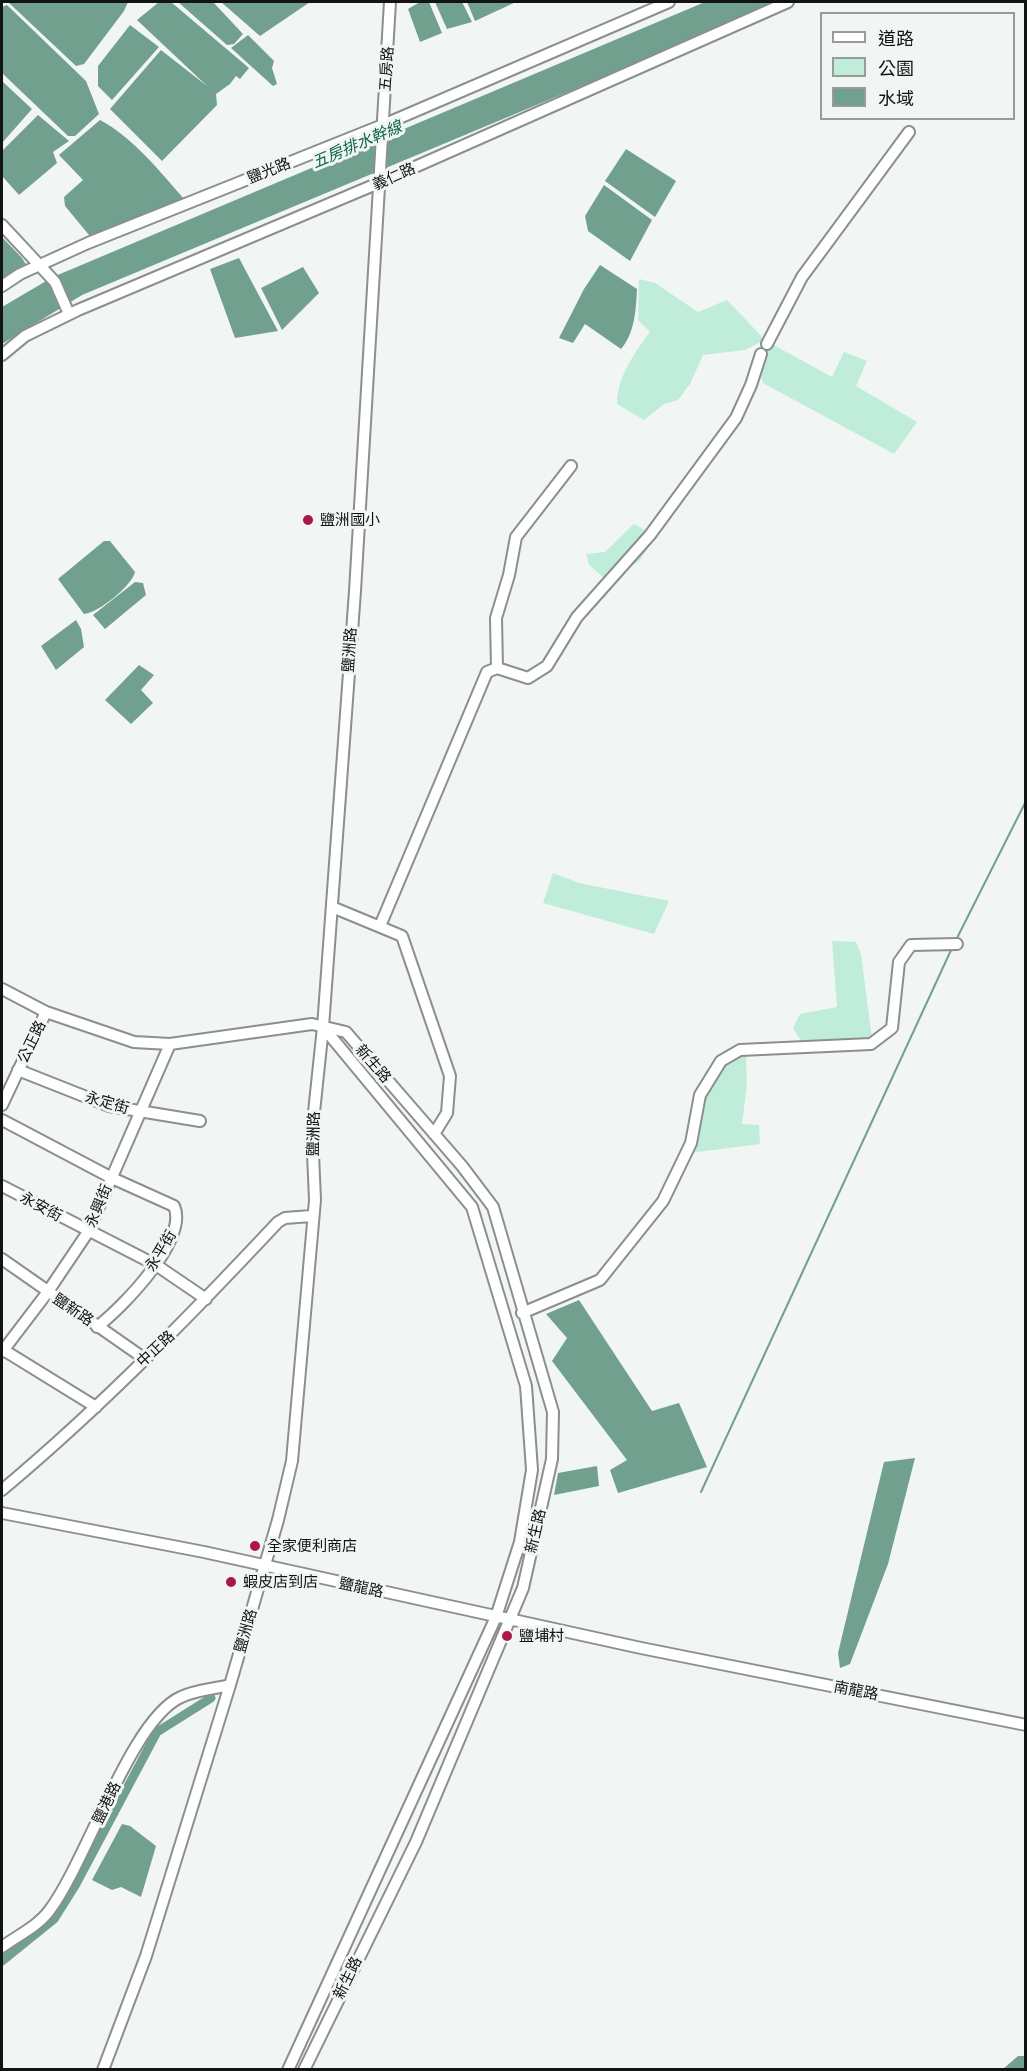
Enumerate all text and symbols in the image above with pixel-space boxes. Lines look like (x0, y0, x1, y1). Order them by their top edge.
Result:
legend (820, 12, 1015, 120)
text: 道路 (878, 27, 914, 50)
street label: 五房路 (376, 46, 398, 92)
text: 公園 (878, 57, 914, 80)
text: 水域 (878, 87, 914, 110)
water label: 五房排水幹線 (309, 117, 405, 173)
street label: 鹽光路 (245, 154, 293, 188)
street label: 義仁路 (370, 160, 418, 194)
place label: 鹽洲國小 (320, 511, 380, 529)
marker: 鹽洲國小 (301, 513, 315, 527)
street label: 鹽洲路 (339, 627, 361, 673)
street label: 公正路 (14, 1018, 50, 1066)
street label: 新生路 (351, 1041, 395, 1087)
street label: 永定街 (83, 1088, 131, 1118)
street label: 鹽洲路 (305, 1111, 323, 1157)
street label: 永興街 (82, 1182, 116, 1230)
street label: 永安街 (17, 1188, 65, 1226)
street label: 永平街 (142, 1227, 180, 1275)
street label: 鹽新路 (49, 1290, 97, 1330)
street label: 中正路 (133, 1327, 179, 1371)
street label: 新生路 (522, 1507, 550, 1555)
place label: 全家便利商店 (267, 1537, 357, 1555)
marker: 全家便利商店 (248, 1539, 262, 1553)
place label: 蝦皮店到店 (243, 1573, 318, 1591)
marker: 蝦皮店到店 (224, 1575, 238, 1589)
street label: 鹽龍路 (337, 1575, 385, 1601)
street label: 鹽洲路 (231, 1607, 261, 1655)
place label: 鹽埔村 (519, 1627, 564, 1645)
marker: 鹽埔村 (500, 1629, 514, 1643)
street label: 南龍路 (832, 1678, 880, 1704)
street label: 鹽港路 (89, 1779, 125, 1827)
street label: 新生路 (330, 1954, 366, 2002)

